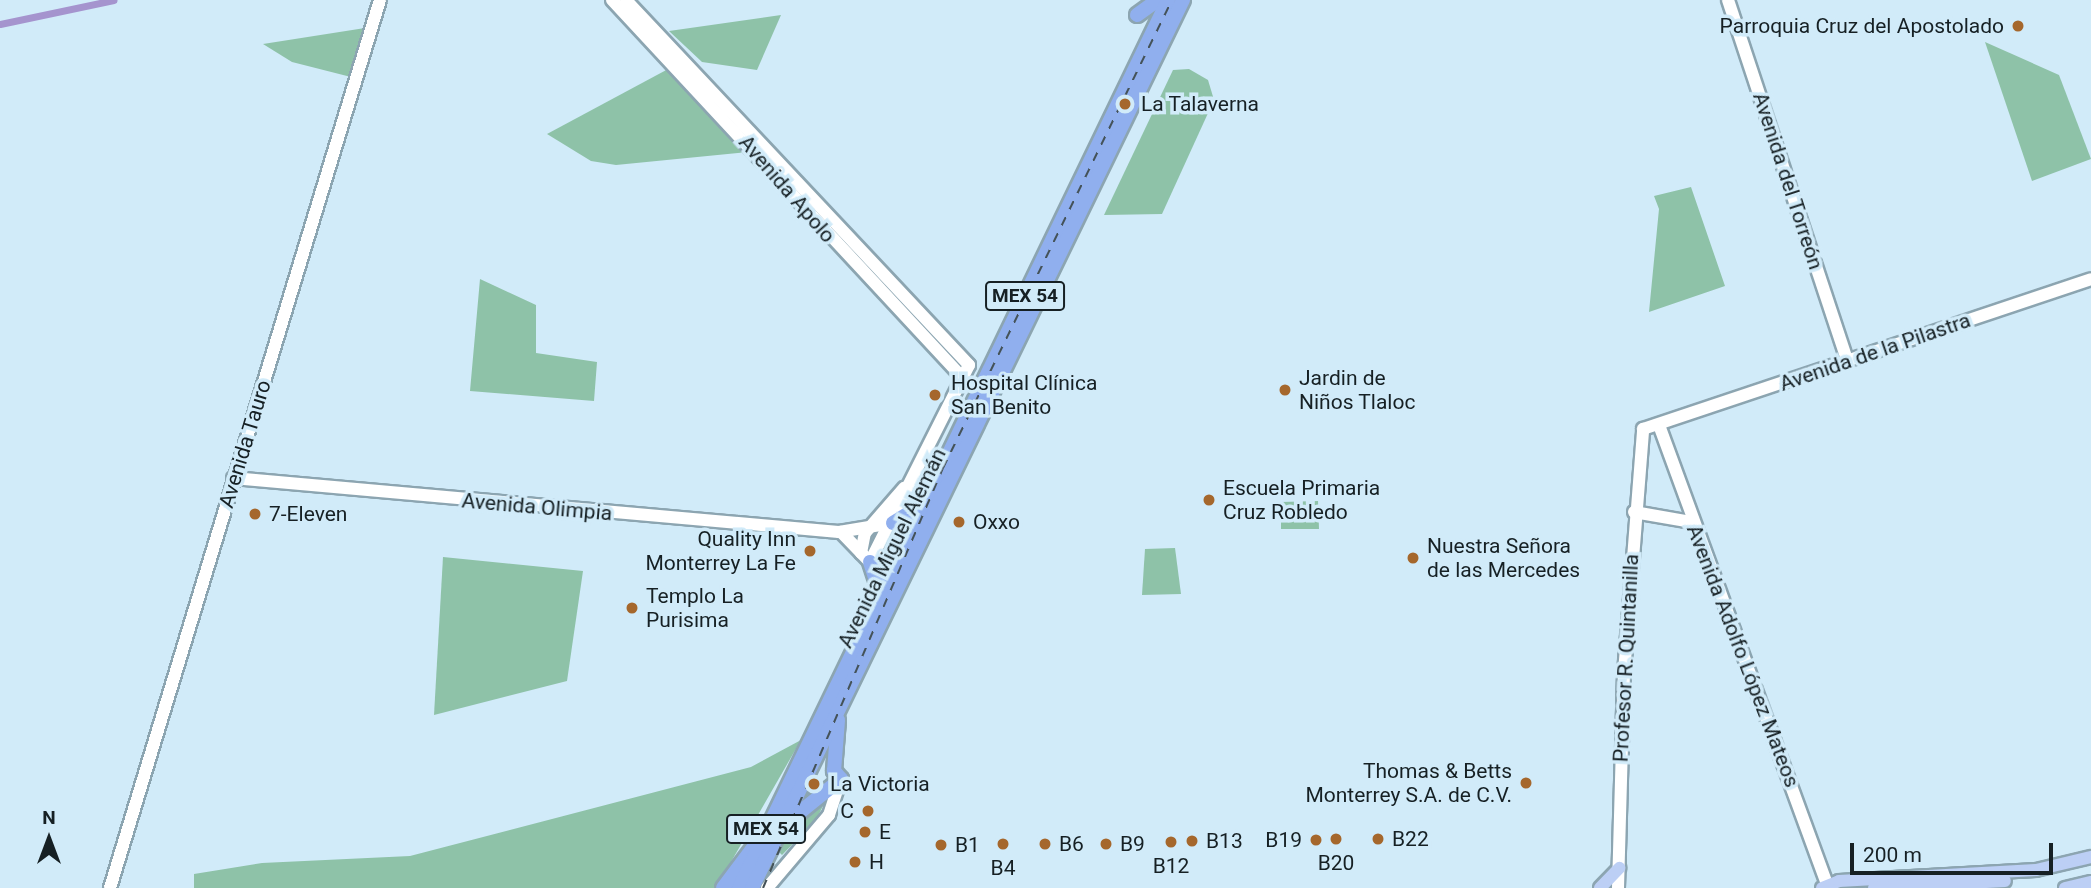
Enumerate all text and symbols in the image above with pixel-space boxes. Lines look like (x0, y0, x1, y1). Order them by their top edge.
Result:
place label: Parroquia Cruz del Apostolado (1720, 13, 2004, 39)
marker: Parroquia Cruz del Apostolado (2010, 18, 2026, 34)
street label: Avenida del Torreón (1747, 89, 1829, 273)
place label: La Talaverna (1141, 91, 1259, 117)
marker: La Talaverna (1115, 94, 1135, 114)
street label: Avenida Apolo (734, 130, 840, 248)
road number: MEX 54 (985, 280, 1065, 312)
street label: Avenida de la Pilastra (1776, 307, 1974, 397)
place label: Jardin de Niños Tlaloc (1299, 365, 1416, 415)
place label: Hospital Clínica San Benito (951, 370, 1097, 420)
street label: Avenida Tauro (214, 377, 276, 511)
marker: Jardin de Niños Tlaloc (1277, 382, 1293, 398)
marker: Hospital Clínica San Benito (925, 385, 945, 405)
street label: Avenida Miguel Alemán (833, 444, 951, 652)
place label: Escuela Primaria Cruz Robledo (1223, 475, 1380, 525)
street label: Avenida Olimpia (461, 488, 613, 526)
marker: Escuela Primaria Cruz Robledo (1201, 492, 1217, 508)
place label: 7-Eleven (269, 501, 347, 527)
marker: 7-Eleven (247, 506, 263, 522)
place label: Oxxo (973, 509, 1020, 535)
marker: Oxxo (951, 514, 967, 530)
street label: Avenida Adolfo López Mateos (1681, 521, 1805, 791)
place label: Quality Inn Monterrey La Fe (645, 526, 796, 576)
place label: Nuestra Señora de las Mercedes (1427, 533, 1580, 583)
marker: Quality Inn Monterrey La Fe (802, 543, 818, 559)
marker: Nuestra Señora de las Mercedes (1405, 550, 1421, 566)
street label: Profesor R. Quintanilla (1608, 553, 1644, 763)
place label: Templo La Purisima (646, 583, 744, 633)
marker: Templo La Purisima (624, 600, 640, 616)
place label: Thomas & Betts Monterrey S.A. de C.V. (1305, 758, 1512, 808)
place label: La Victoria (830, 771, 930, 797)
marker: La Victoria (804, 774, 824, 794)
marker: Thomas & Betts Monterrey S.A. de C.V. (1518, 775, 1534, 791)
place label: C (840, 798, 854, 824)
marker: C (860, 803, 876, 819)
north arrow (14, 804, 84, 874)
text: N (42, 806, 56, 829)
road number: MEX 54 (726, 814, 806, 844)
place label: E (879, 819, 891, 845)
marker: E (857, 824, 873, 840)
place label: B22 (1392, 826, 1429, 852)
place label: B19 (1265, 827, 1302, 853)
place label: B13 (1206, 828, 1243, 854)
scale bar (1853, 828, 2056, 872)
place label: B6 (1059, 831, 1084, 857)
place label: B9 (1120, 831, 1145, 857)
marker: B20 (1328, 831, 1344, 847)
marker: B22 (1370, 831, 1386, 847)
place label: B1 (955, 832, 980, 858)
marker: B19 (1308, 832, 1324, 848)
marker: B13 (1184, 833, 1200, 849)
marker: B12 (1163, 834, 1179, 850)
marker: B4 (995, 836, 1011, 852)
marker: B6 (1037, 836, 1053, 852)
marker: B9 (1098, 836, 1114, 852)
marker: B1 (933, 837, 949, 853)
text: 200 m (1863, 843, 1922, 867)
place label: H (869, 849, 884, 875)
place label: B20 (1318, 850, 1354, 876)
place label: B12 (1153, 853, 1189, 879)
marker: H (847, 854, 863, 870)
place label: B4 (991, 855, 1015, 881)

